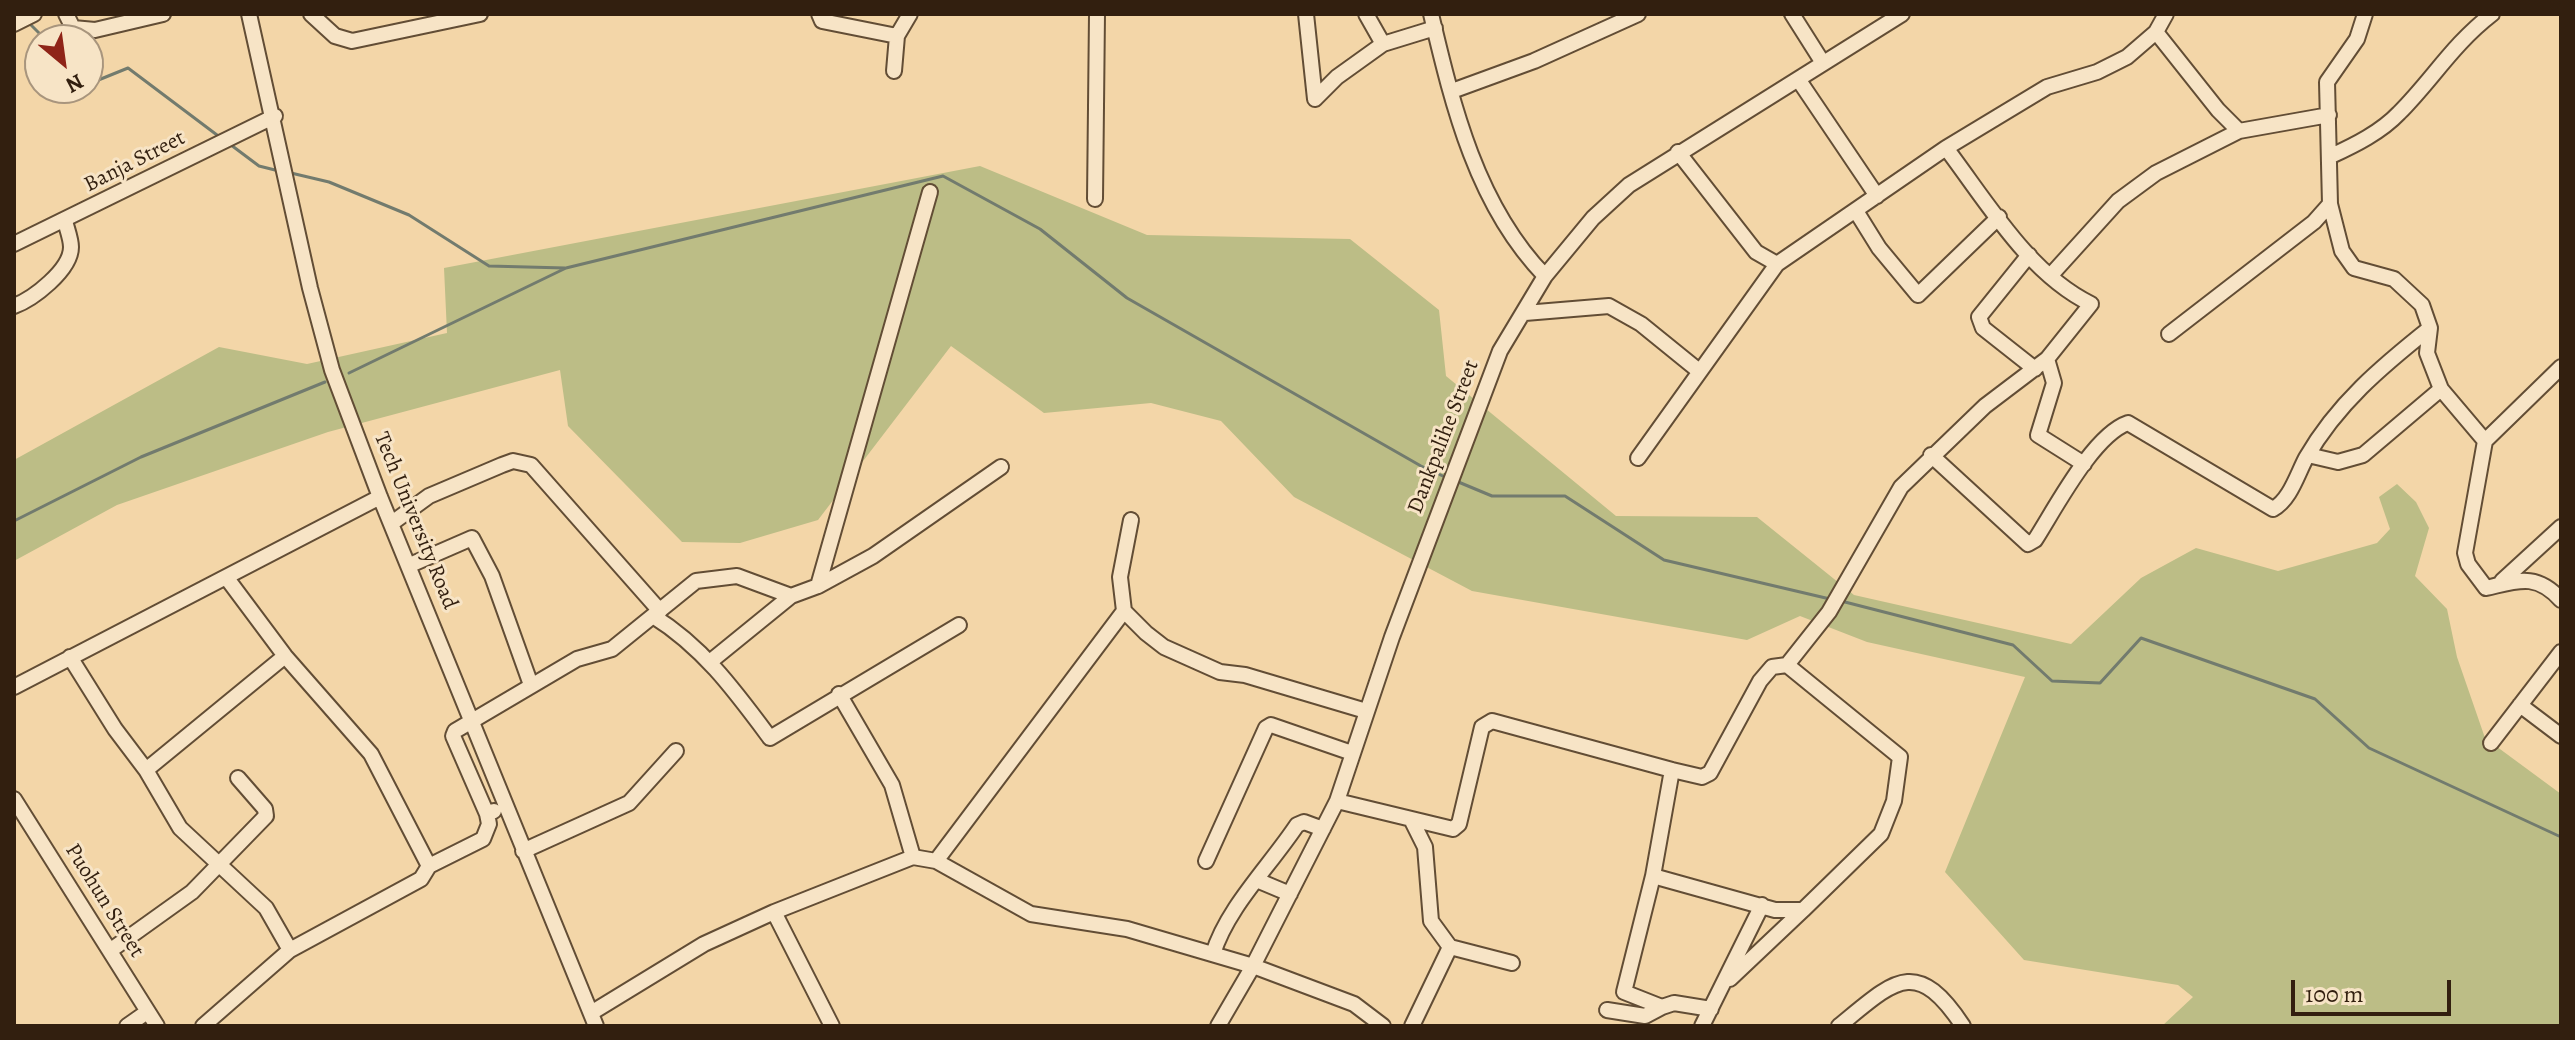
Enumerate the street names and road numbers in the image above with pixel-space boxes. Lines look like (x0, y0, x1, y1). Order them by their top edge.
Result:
street label: Banja Street (80, 125, 190, 199)
street label: Dankpalihe Street (1403, 357, 1485, 517)
street label: Tech University Road (367, 429, 463, 613)
street label: Puohun Street (59, 839, 149, 963)

